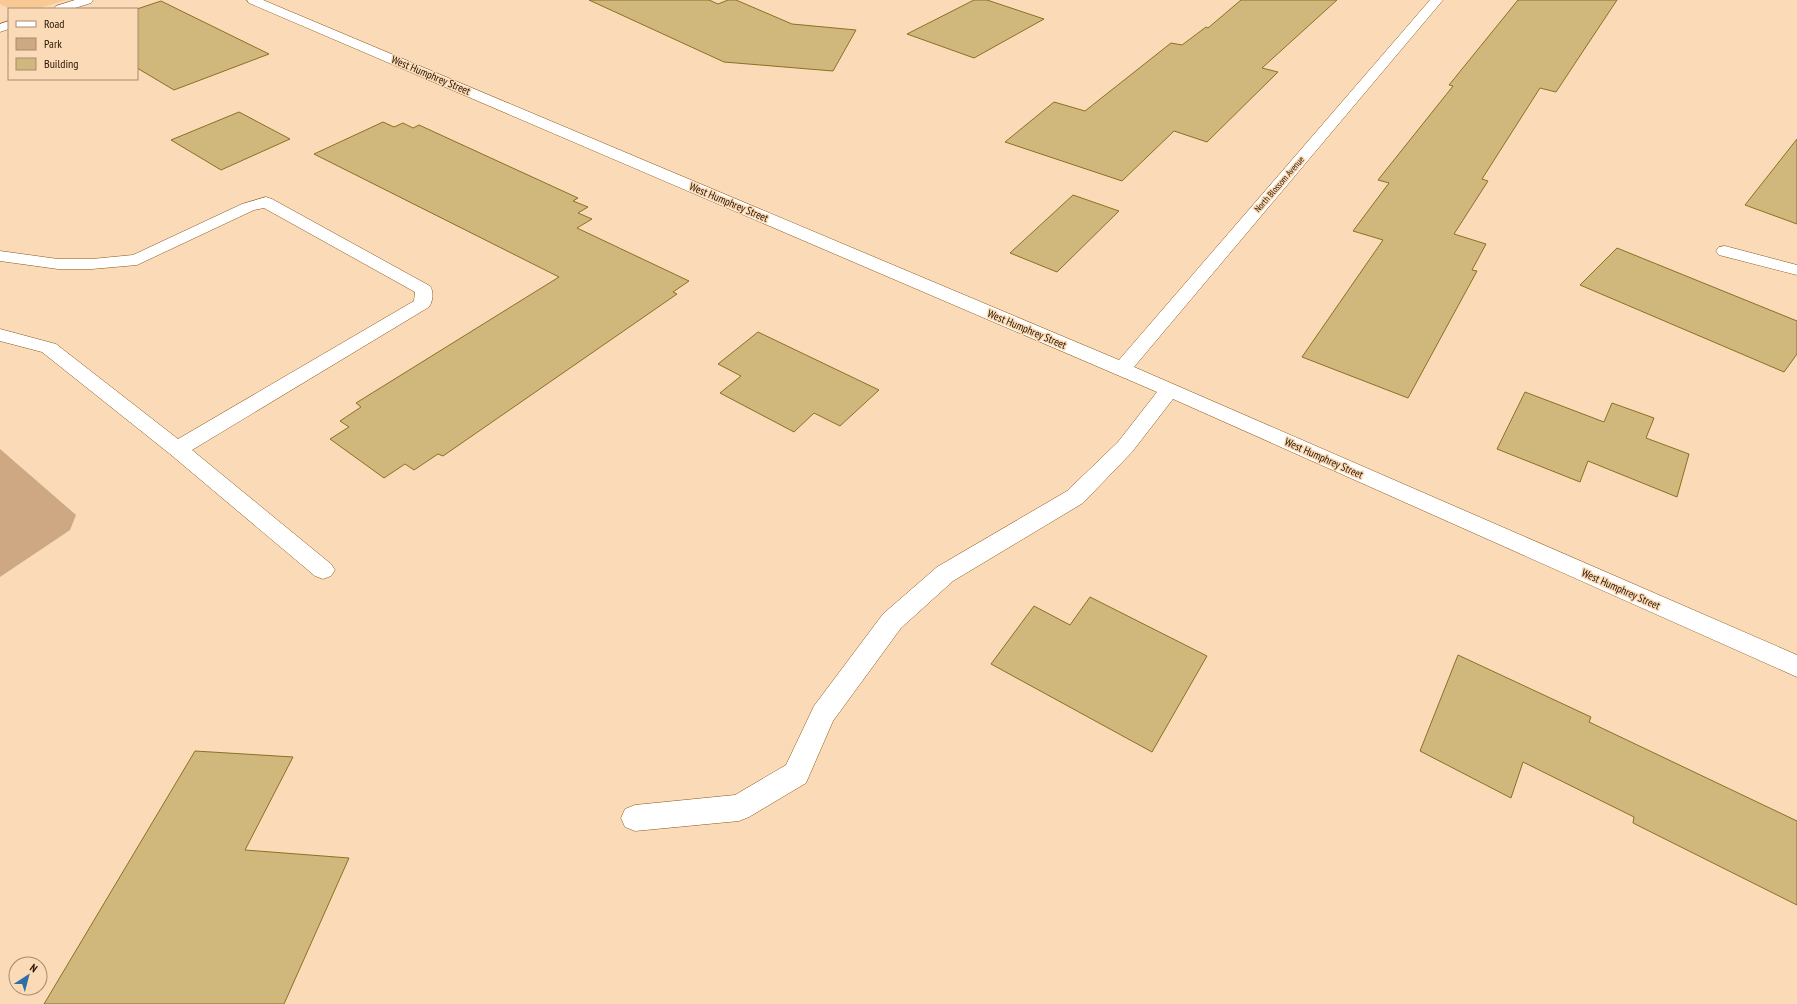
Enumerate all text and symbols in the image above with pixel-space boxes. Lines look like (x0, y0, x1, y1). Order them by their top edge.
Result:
legend (8, 8, 138, 80)
text: Road (44, 16, 64, 31)
text: Park (44, 36, 62, 51)
street label: West Humphrey Street (389, 52, 473, 98)
text: Building (44, 56, 79, 71)
street label: North Blossom Avenue (1252, 154, 1306, 214)
street label: West Humphrey Street (687, 179, 771, 225)
street label: West Humphrey Street (985, 306, 1069, 352)
street label: West Humphrey Street (1283, 434, 1365, 482)
street label: West Humphrey Street (1580, 565, 1662, 613)
north arrow (8, 956, 48, 996)
text: N (27, 960, 40, 975)

